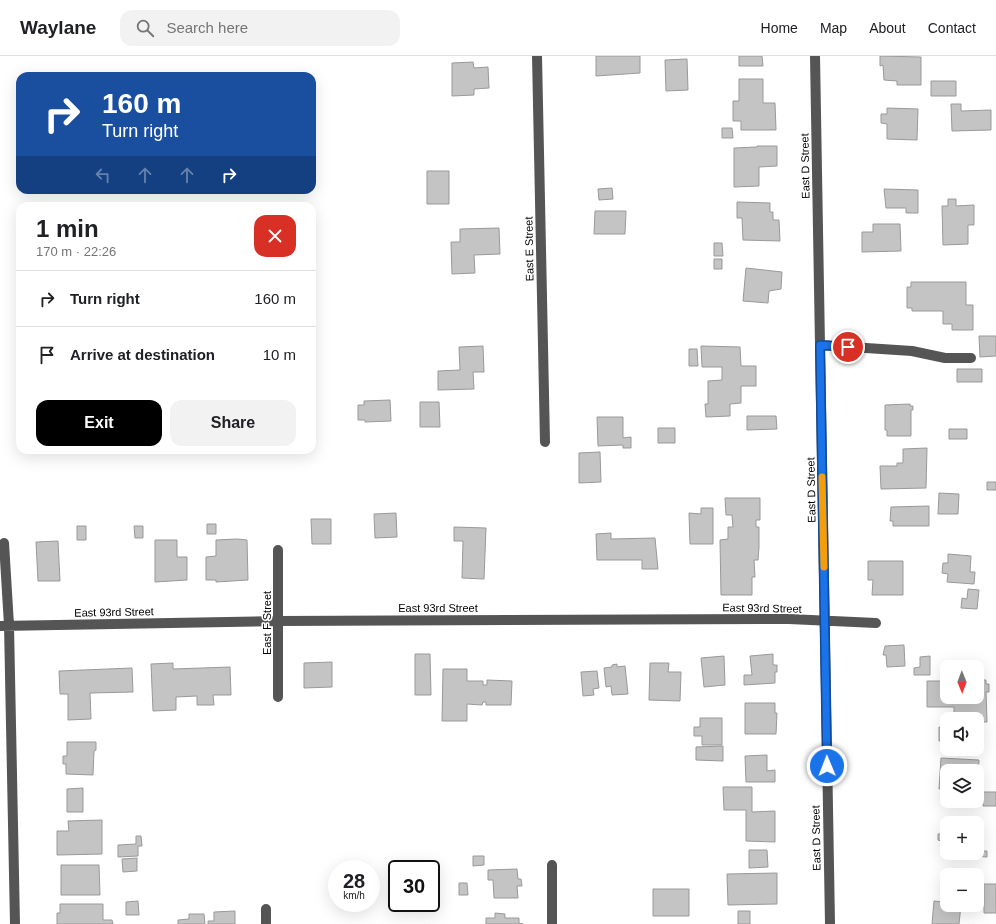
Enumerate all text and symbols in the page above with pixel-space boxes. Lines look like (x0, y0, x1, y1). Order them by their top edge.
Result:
search box (120, 10, 400, 46)
text: Waylane (20, 17, 96, 38)
icon: search (134, 17, 156, 39)
text: Search here (166, 19, 248, 36)
text: Home (761, 20, 798, 36)
text: Map (820, 20, 847, 36)
text: About (869, 20, 906, 36)
text: Contact (928, 20, 976, 36)
icon: right (36, 88, 88, 140)
text: 160 m (102, 88, 181, 119)
text: Turn right (102, 121, 178, 141)
street label: East D Street (798, 133, 812, 199)
icon: left (92, 164, 114, 186)
icon: ahead (134, 164, 156, 186)
icon: ahead (176, 164, 198, 186)
icon: right (218, 164, 240, 186)
text: 1 min (36, 215, 99, 242)
button: close (254, 215, 296, 257)
street label: East E Street (522, 216, 536, 282)
text: 170 m · 22:26 (36, 244, 116, 259)
icon: right (36, 288, 58, 310)
text: Turn right (70, 290, 140, 307)
text: 160 m (254, 290, 296, 307)
pin (831, 330, 865, 364)
icon: arrive (837, 336, 859, 358)
icon: arrive (36, 344, 58, 366)
text: Arrive at destination (70, 346, 215, 363)
text: 10 m (263, 346, 296, 363)
button: Exit (36, 400, 162, 446)
button: Share (170, 400, 296, 446)
street label: East D Street (804, 457, 818, 523)
street label: East F Street (261, 591, 273, 655)
street label: East 93rd Street (722, 601, 802, 615)
street label: East 93rd Street (398, 602, 478, 614)
street label: East 93rd Street (74, 605, 154, 619)
north arrow (940, 660, 984, 704)
map controls (940, 660, 984, 912)
button: sound (940, 712, 984, 756)
position arrow (806, 745, 848, 787)
button: layers (940, 764, 984, 808)
street label: East D Street (809, 805, 823, 871)
button: + (940, 816, 984, 860)
speed limit sign: 30 (388, 860, 440, 912)
button: − (940, 868, 984, 912)
text: 28 (343, 870, 365, 892)
text: km/h (343, 890, 365, 901)

